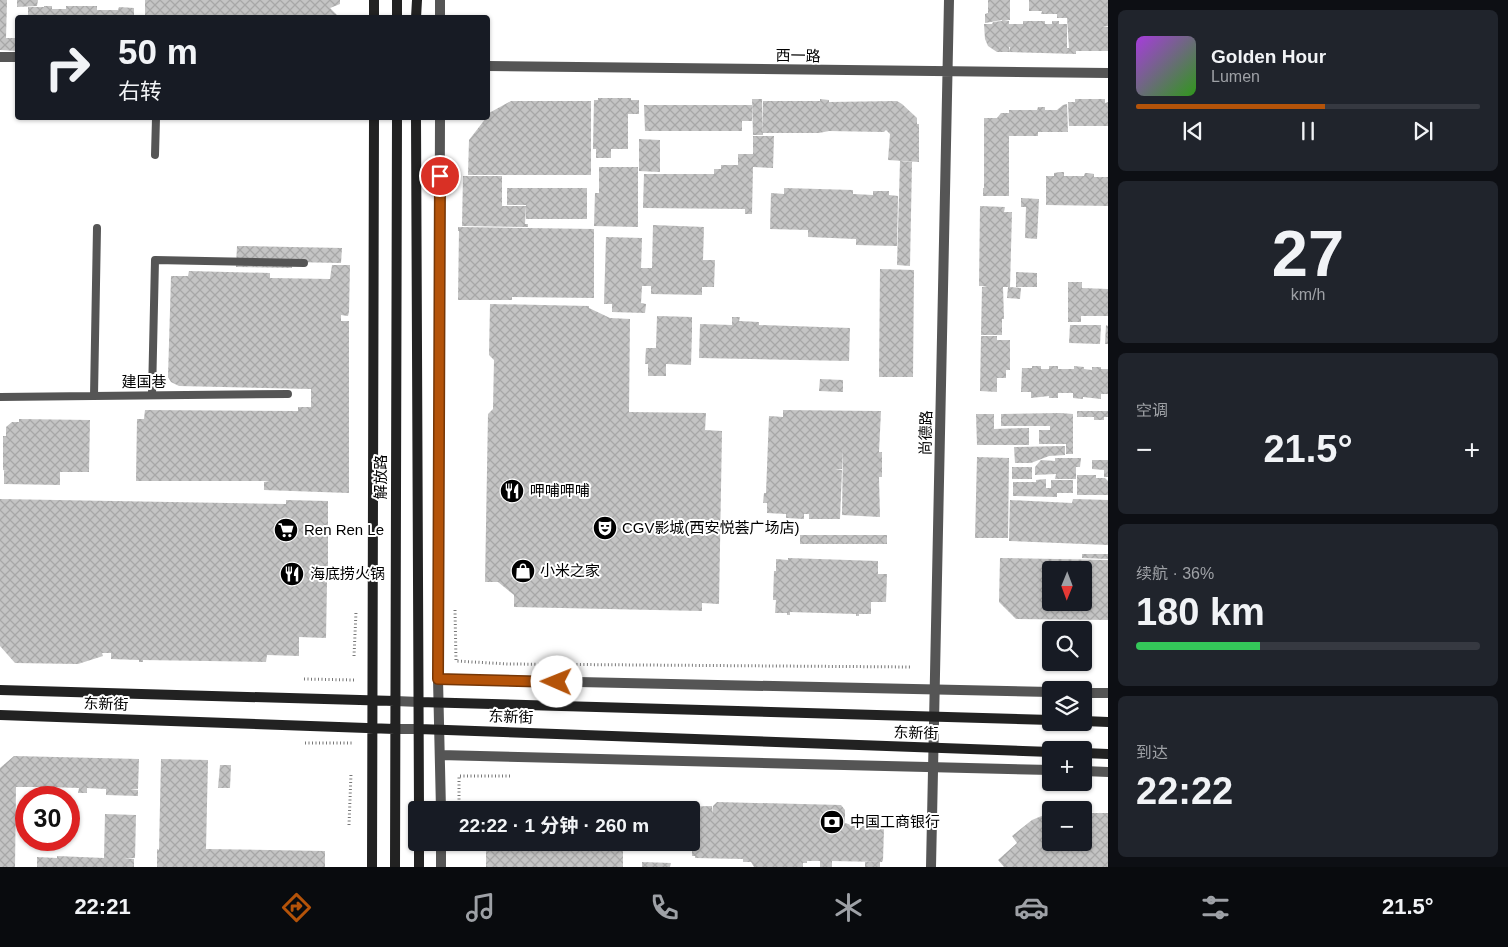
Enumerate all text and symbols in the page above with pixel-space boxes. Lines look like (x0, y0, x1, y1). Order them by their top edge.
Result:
text: 50 m (118, 32, 198, 71)
icon: right (35, 35, 100, 100)
text: Golden Hour (1211, 46, 1326, 67)
street label: 西一路 (775, 47, 821, 64)
text: Lumen (1211, 68, 1260, 85)
text: 右转 (118, 79, 162, 104)
icon: previous (1179, 117, 1207, 145)
icon: pause (1294, 117, 1322, 145)
icon: next (1409, 117, 1437, 145)
pin (419, 155, 461, 197)
icon: arrive (426, 162, 454, 190)
text: 27 (1272, 217, 1344, 290)
text: km/h (1291, 286, 1325, 303)
street label: 建国巷 (121, 373, 167, 390)
text: 空调 (1136, 402, 1168, 419)
street label: 尚德路 (917, 410, 934, 456)
text: 21.5° (1263, 428, 1353, 470)
text: − (1136, 434, 1152, 465)
text: + (1464, 434, 1480, 465)
street label: 解放路 (372, 454, 389, 500)
restaurant icon: 呷哺呷哺 (499, 478, 525, 504)
place label: 呷哺呷哺 (530, 482, 590, 499)
theatre icon: CGV影城(西安悦荟广场店) (592, 515, 618, 541)
supermarket icon: Ren Ren Le (273, 517, 299, 543)
place label: CGV影城(西安悦荟广场店) (622, 519, 800, 536)
place label: Ren Ren Le (304, 521, 384, 538)
shop icon: 小米之家 (510, 558, 536, 584)
restaurant icon: 海底捞火锅 (279, 561, 305, 587)
north arrow (1042, 561, 1092, 611)
map controls (1042, 561, 1092, 851)
place label: 小米之家 (540, 562, 600, 579)
place label: 海底捞火锅 (310, 565, 385, 582)
text: 续航 · 36% (1136, 565, 1214, 582)
text: 180 km (1136, 591, 1265, 633)
button: search (1042, 621, 1092, 671)
position arrow (530, 655, 582, 707)
button: layers (1042, 681, 1092, 731)
street label: 东新街 (83, 694, 129, 713)
street label: 东新街 (488, 707, 534, 726)
street label: 东新街 (893, 723, 939, 742)
button: + (1042, 741, 1092, 791)
text: 到达 (1136, 744, 1168, 761)
text: 22:22 (1136, 770, 1233, 812)
speed limit sign: 30 (15, 786, 80, 851)
button: − (1042, 801, 1092, 851)
bank icon: 中国工商银行 (819, 809, 845, 835)
place label: 中国工商银行 (850, 813, 940, 830)
text: 22:22 · 1 分钟 · 260 m (459, 815, 649, 836)
icon: directions (279, 890, 314, 925)
icon: music (463, 890, 498, 925)
icon: phone (647, 890, 682, 925)
icon: climate (831, 890, 866, 925)
icon: car (1014, 890, 1049, 925)
icon: filters (1198, 890, 1233, 925)
text: 22:21 (74, 894, 131, 919)
text: 21.5° (1382, 894, 1434, 919)

